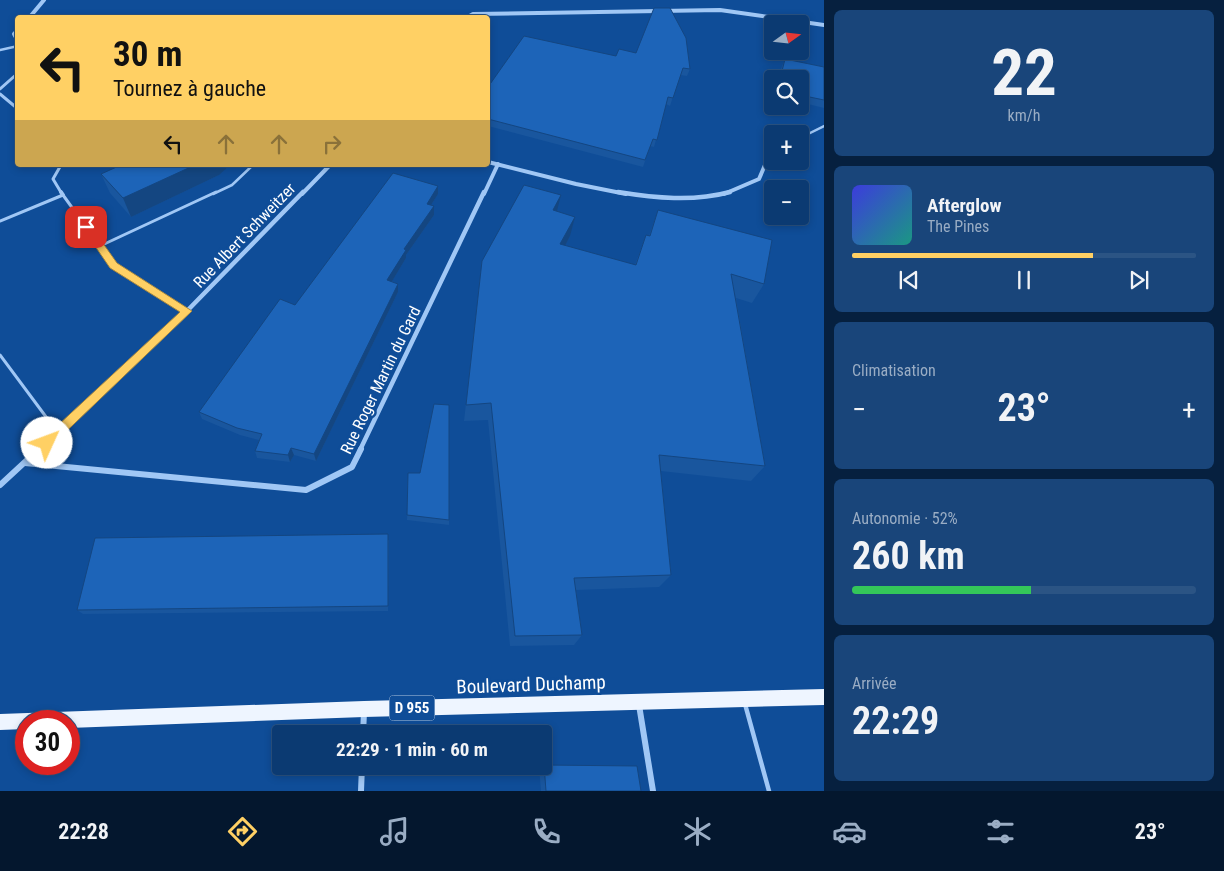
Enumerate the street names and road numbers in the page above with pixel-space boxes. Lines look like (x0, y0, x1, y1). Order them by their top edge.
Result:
street label: Rue Albert Schweitzer (189, 179, 299, 292)
street label: Rue Roger Martin du Gard (336, 303, 424, 457)
street label: Boulevard Duchamp (456, 670, 606, 699)
road number: D 955 (390, 696, 434, 720)

